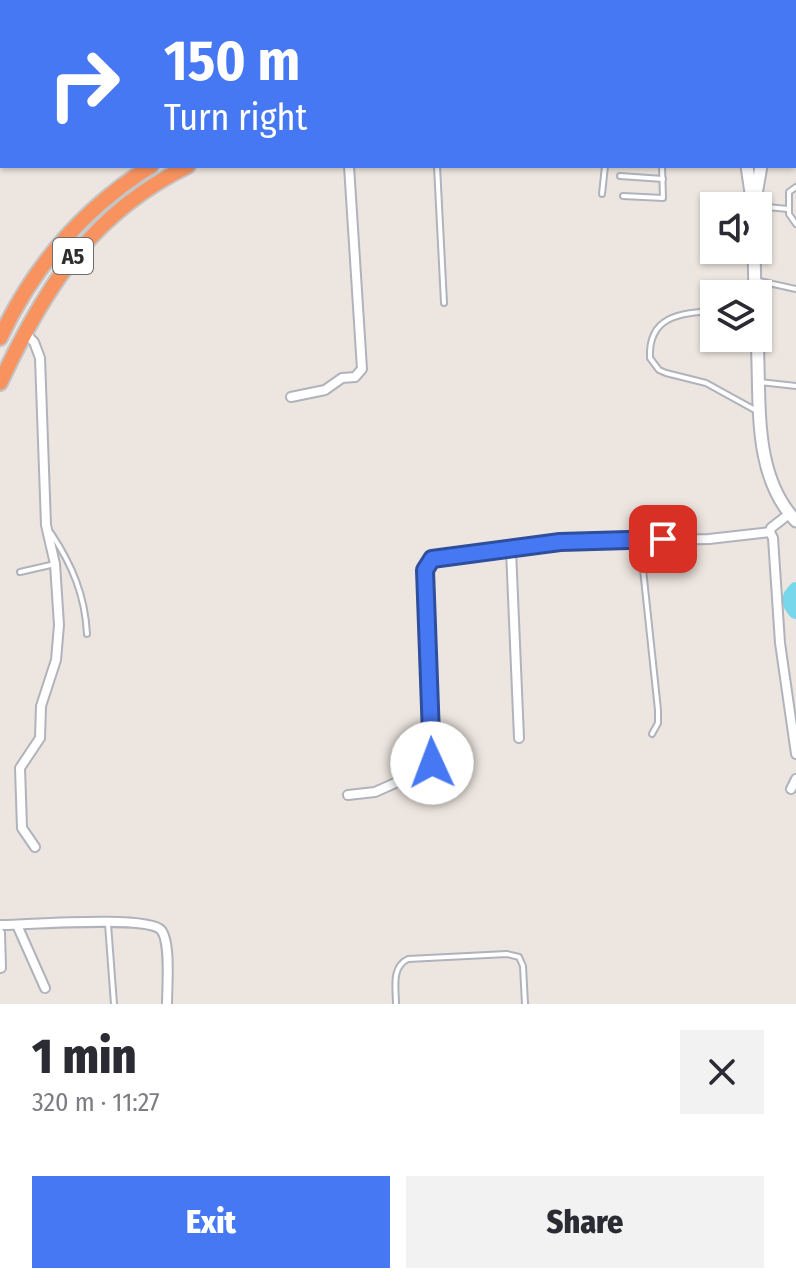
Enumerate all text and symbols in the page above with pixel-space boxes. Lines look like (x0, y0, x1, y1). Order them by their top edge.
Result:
text: 150 m (164, 28, 300, 95)
icon: right (32, 32, 136, 136)
text: Turn right (164, 96, 307, 140)
map controls (700, 192, 772, 352)
button: sound (700, 192, 772, 264)
road number: A5 (53, 238, 93, 274)
button: layers (700, 280, 772, 352)
pin (629, 505, 697, 573)
icon: arrive (641, 517, 685, 561)
position arrow (390, 721, 474, 805)
text: 1 min (32, 1028, 136, 1086)
button: close (680, 1030, 764, 1114)
text: 320 m · 11:27 (32, 1087, 160, 1118)
button: Exit (32, 1176, 390, 1268)
button: Share (406, 1176, 764, 1268)

